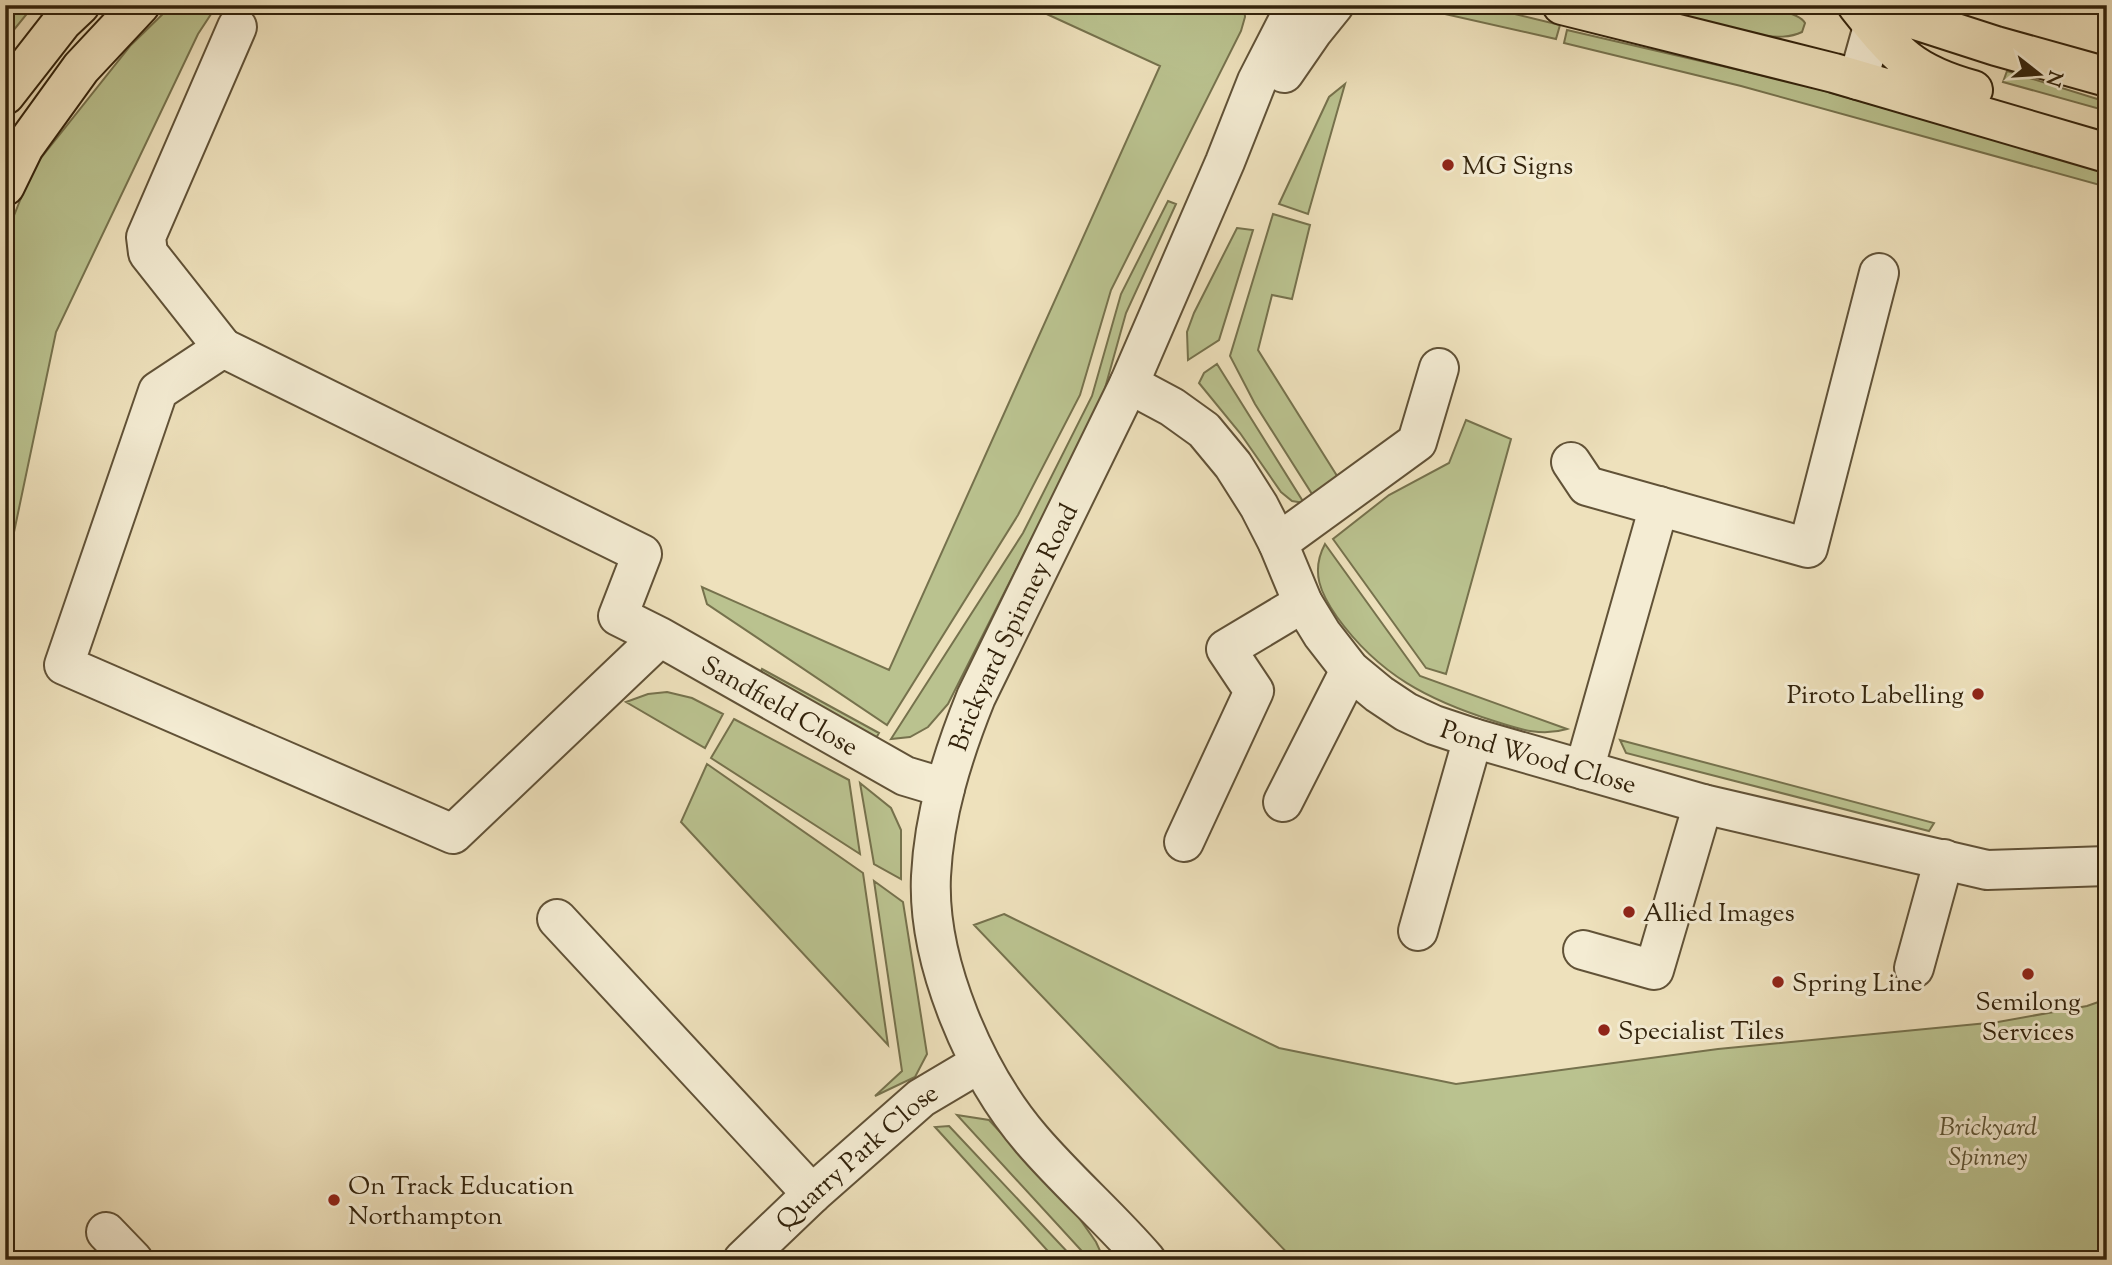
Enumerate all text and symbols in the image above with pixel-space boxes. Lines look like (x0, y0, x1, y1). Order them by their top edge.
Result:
north arrow (2004, 38, 2074, 108)
text: N (2038, 67, 2068, 89)
place label: MG Signs (1462, 149, 1573, 186)
marker: MG Signs (1440, 157, 1456, 173)
street label: Brickyard Spinney Road (941, 498, 1089, 757)
street label: Sandfield Close (694, 648, 864, 767)
place label: Piroto Labelling (1787, 678, 1964, 715)
marker: Piroto Labelling (1970, 686, 1986, 702)
street label: Pond Wood Close (1435, 712, 1640, 805)
place label: Allied Images (1643, 896, 1795, 933)
marker: Allied Images (1621, 904, 1637, 920)
place label: Spring Line (1792, 966, 1923, 1003)
marker: Semilong Services (2020, 966, 2036, 982)
marker: Spring Line (1770, 974, 1786, 990)
place label: Semilong Services (1975, 985, 2081, 1052)
place label: Specialist Tiles (1618, 1014, 1784, 1051)
marker: Specialist Tiles (1596, 1022, 1612, 1038)
street label: Quarry Park Close (769, 1076, 946, 1240)
park label: Brickyard Spinney (1939, 1110, 2037, 1177)
place label: On Track Education Northampton (348, 1169, 574, 1236)
marker: On Track Education Northampton (326, 1192, 342, 1208)

